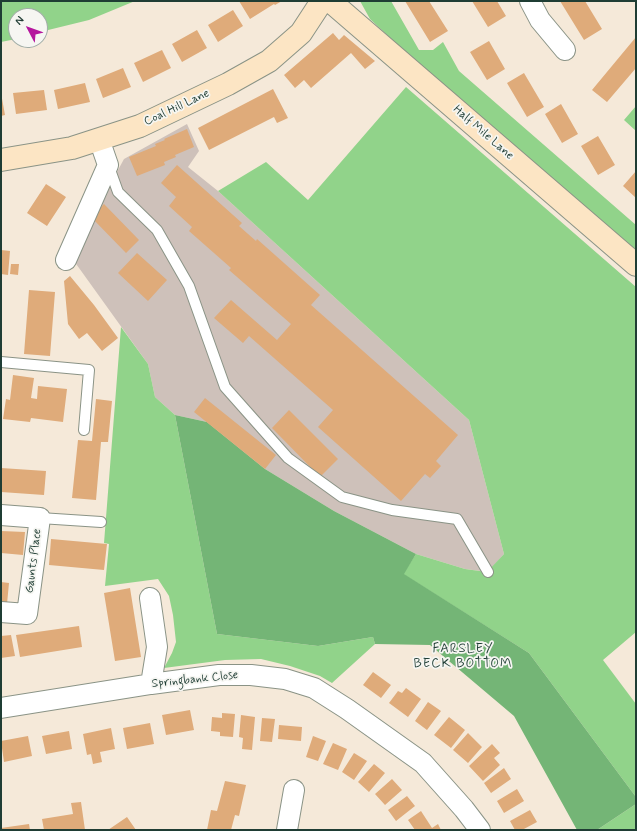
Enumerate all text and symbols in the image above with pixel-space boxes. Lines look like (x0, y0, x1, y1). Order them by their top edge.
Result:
north arrow (8, 8, 48, 48)
text: N (12, 13, 27, 28)
street label: Coal Hill Lane (142, 87, 212, 129)
street label: Half Mile Lane (450, 103, 516, 163)
street label: Gaunts Place (23, 528, 45, 594)
district label: FARSLEY BECK BOTTOM (414, 641, 512, 672)
street label: Springbank Close (151, 668, 239, 692)

